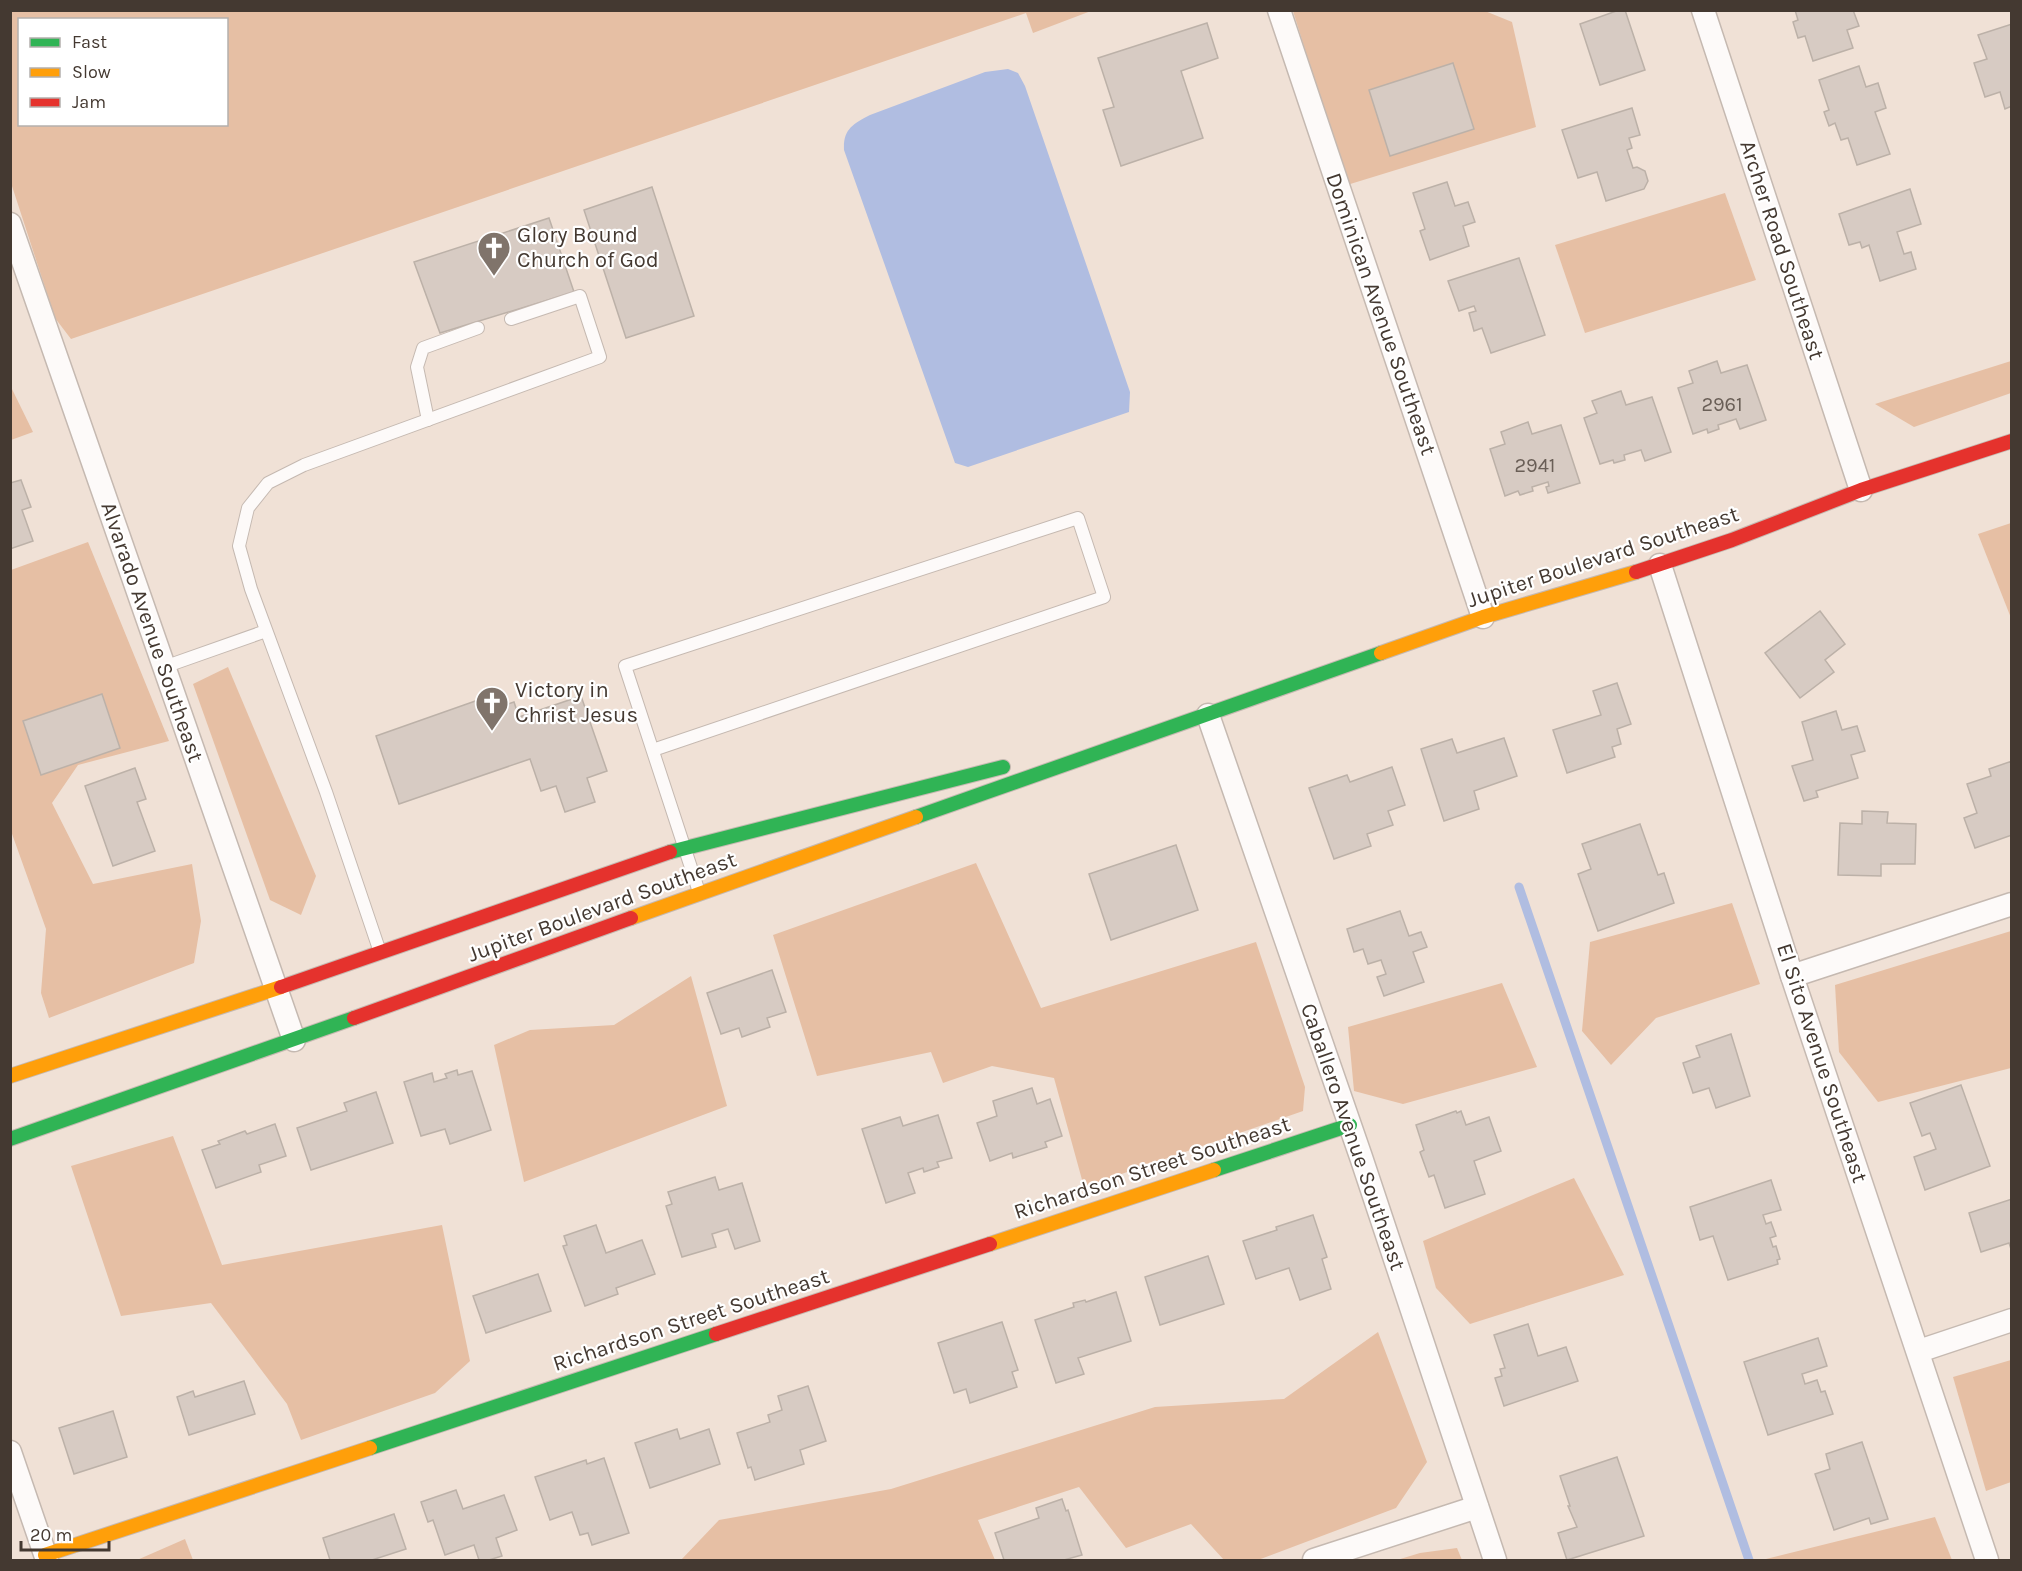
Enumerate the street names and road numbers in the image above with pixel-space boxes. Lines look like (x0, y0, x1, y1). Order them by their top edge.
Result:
street label: Archer Road Southeast (1734, 137, 1830, 363)
street label: Dominican Avenue Southeast (1320, 170, 1442, 458)
street label: Alvarado Avenue Southeast (95, 499, 209, 765)
street label: Jupiter Boulevard Southeast (1464, 501, 1742, 613)
street label: Jupiter Boulevard Southeast (464, 846, 740, 968)
street label: El Sito Avenue Southeast (1771, 940, 1873, 1186)
street label: Caballero Avenue Southeast (1295, 1000, 1411, 1274)
street label: Richardson Street Southeast (1011, 1111, 1293, 1225)
street label: Richardson Street Southeast (550, 1263, 832, 1377)

